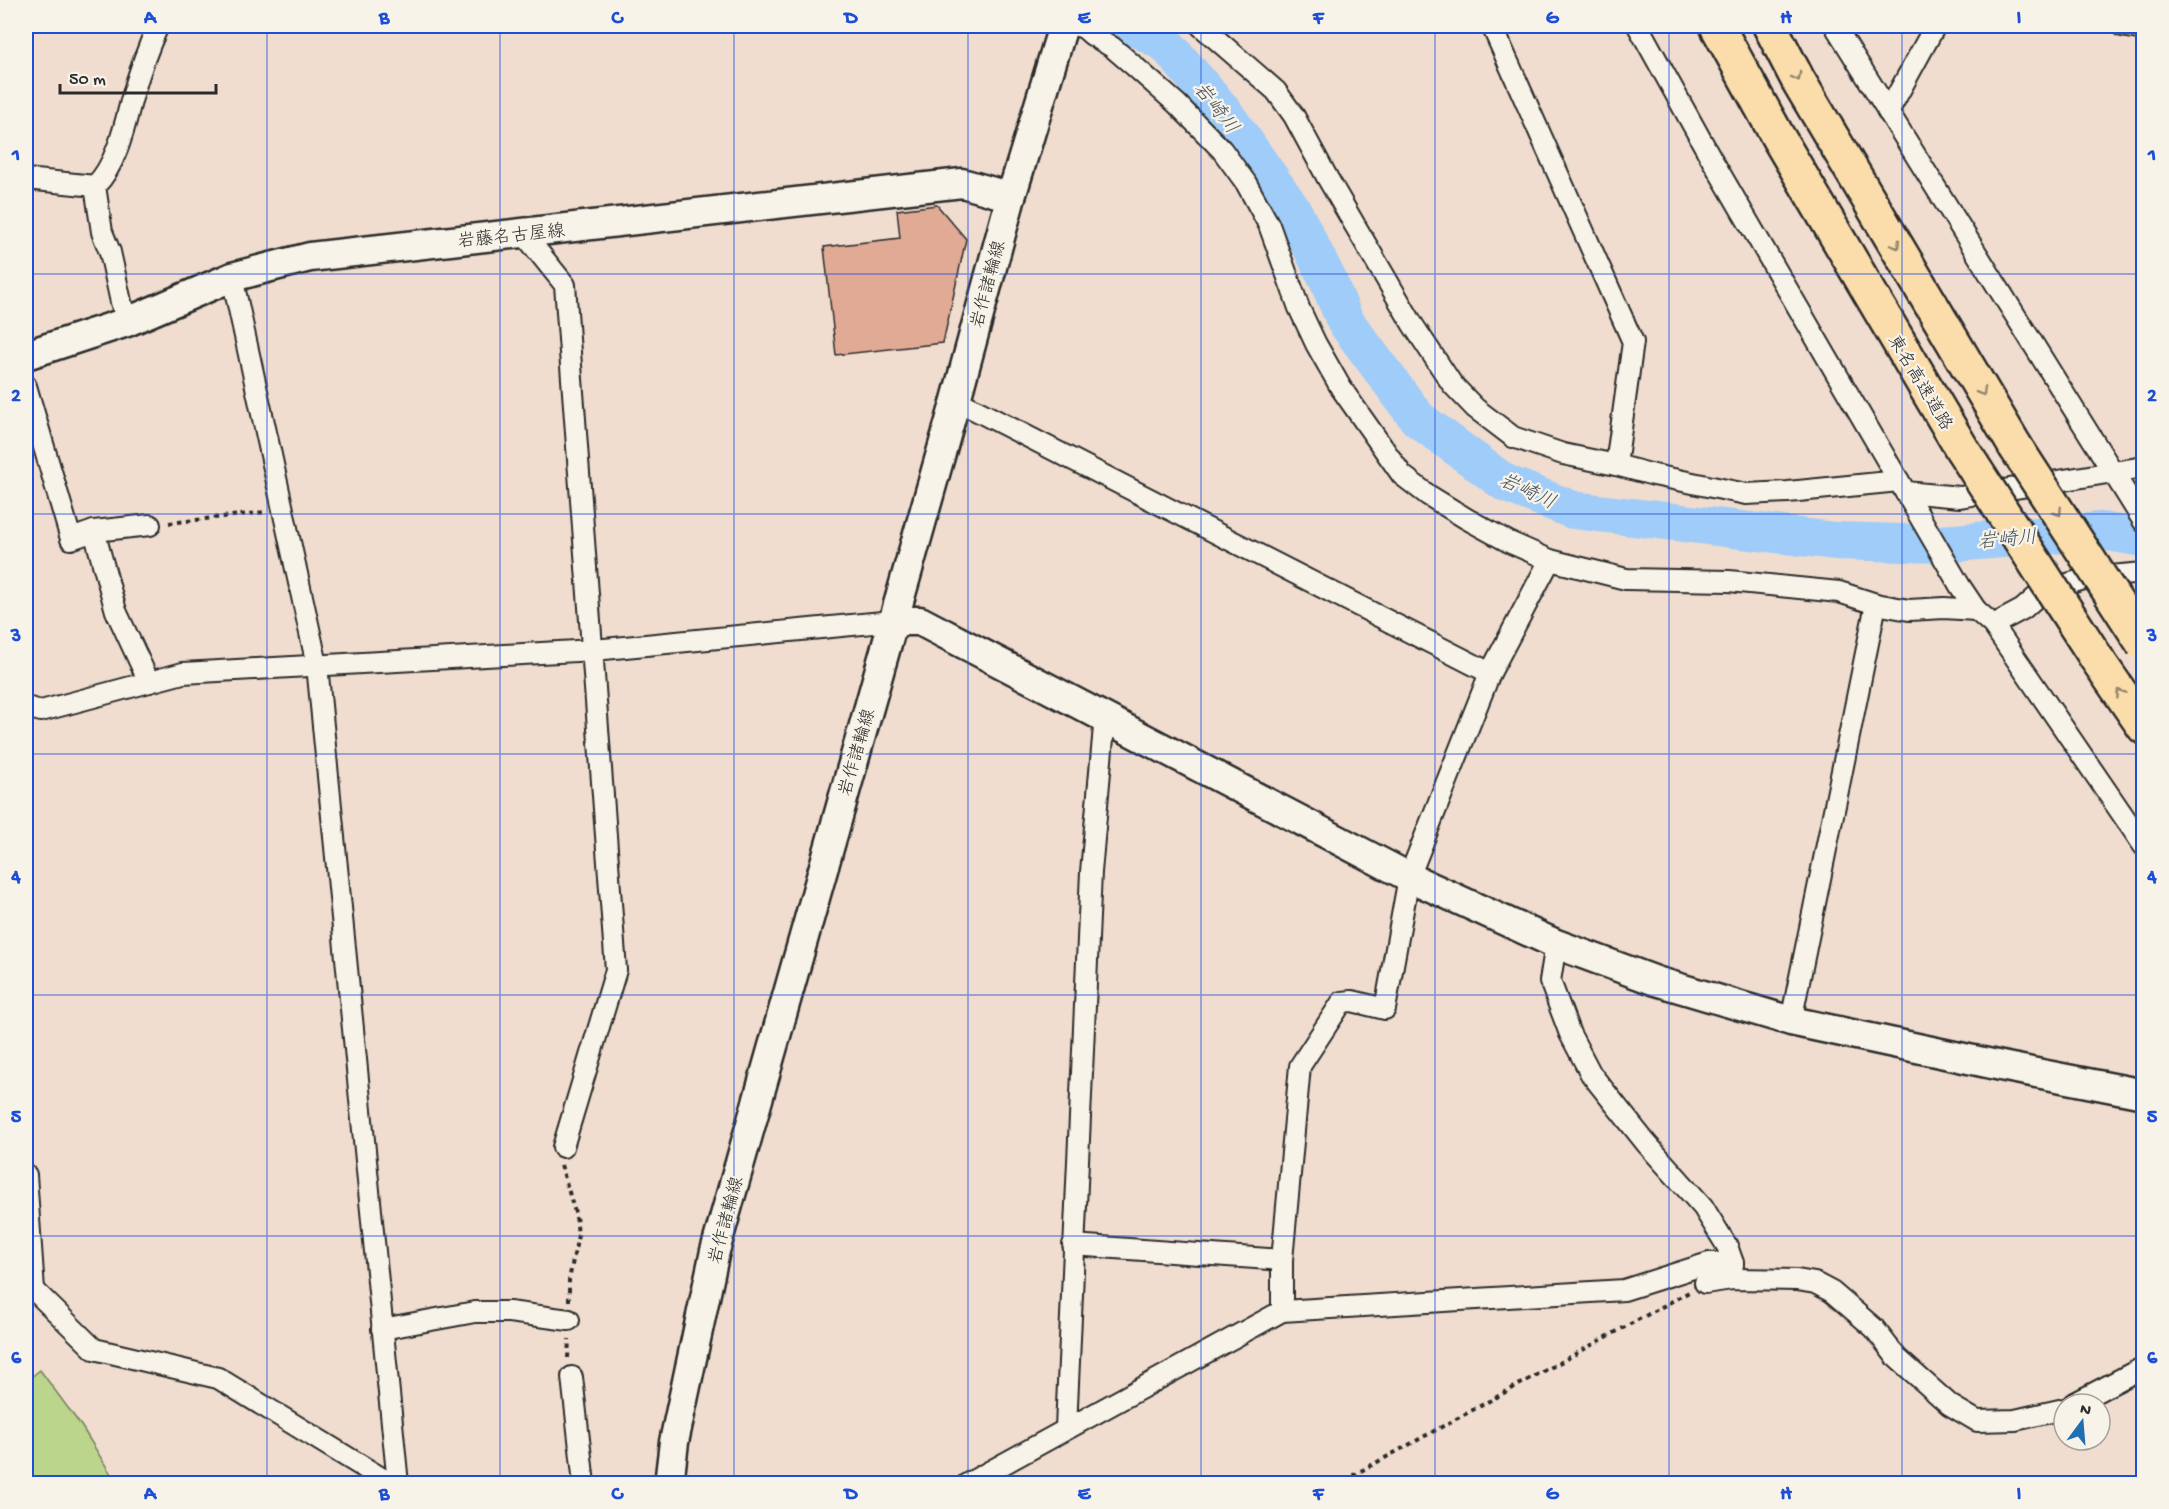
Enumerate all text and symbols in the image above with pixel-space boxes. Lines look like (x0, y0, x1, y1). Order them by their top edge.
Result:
text: A (143, 8, 158, 31)
text: B (378, 8, 390, 31)
text: C (611, 8, 625, 31)
text: D (842, 8, 858, 31)
text: E (1078, 8, 1092, 31)
text: F (1312, 8, 1325, 31)
text: G (1546, 8, 1560, 31)
text: H (1780, 8, 1792, 31)
text: I (2017, 8, 2022, 31)
scale bar (60, 57, 216, 95)
text: 50 m (69, 70, 106, 91)
one-way arrow (1790, 71, 1801, 82)
water label: 岩崎川 (1187, 77, 1243, 140)
text: 1 (11, 145, 20, 168)
text: 1 (2147, 145, 2156, 168)
street label: 岩藤名古屋線 (456, 220, 566, 254)
street label: 岩作諸輪線 (967, 238, 1011, 331)
one-way arrow (1888, 239, 1900, 249)
street label: 東名高速道路 (1882, 331, 1957, 435)
text: 2 (11, 386, 21, 409)
one-way arrow (1975, 386, 1986, 396)
text: 2 (2147, 386, 2157, 409)
water label: 岩崎川 (1494, 468, 1559, 516)
one-way arrow (2051, 506, 2062, 517)
water label: 岩崎川 (1976, 525, 2038, 556)
text: 3 (10, 626, 21, 649)
text: 3 (2146, 626, 2157, 649)
one-way arrow (2117, 688, 2128, 699)
street label: 岩作諸輪線 (835, 706, 881, 799)
text: 4 (10, 867, 21, 890)
text: 4 (2146, 867, 2157, 890)
text: 5 (11, 1107, 22, 1130)
text: 5 (2147, 1107, 2158, 1130)
street label: 岩作諸輪線 (705, 1174, 749, 1267)
text: 6 (11, 1348, 22, 1371)
text: 6 (2147, 1348, 2158, 1371)
north arrow (2052, 1392, 2112, 1452)
text: N (2078, 1400, 2093, 1422)
text: A (143, 1484, 158, 1507)
text: B (378, 1484, 390, 1507)
text: C (611, 1484, 625, 1507)
text: D (842, 1484, 858, 1507)
text: E (1078, 1484, 1092, 1507)
text: F (1312, 1484, 1325, 1507)
text: G (1546, 1484, 1560, 1507)
text: H (1780, 1484, 1792, 1507)
text: I (2017, 1484, 2022, 1507)

